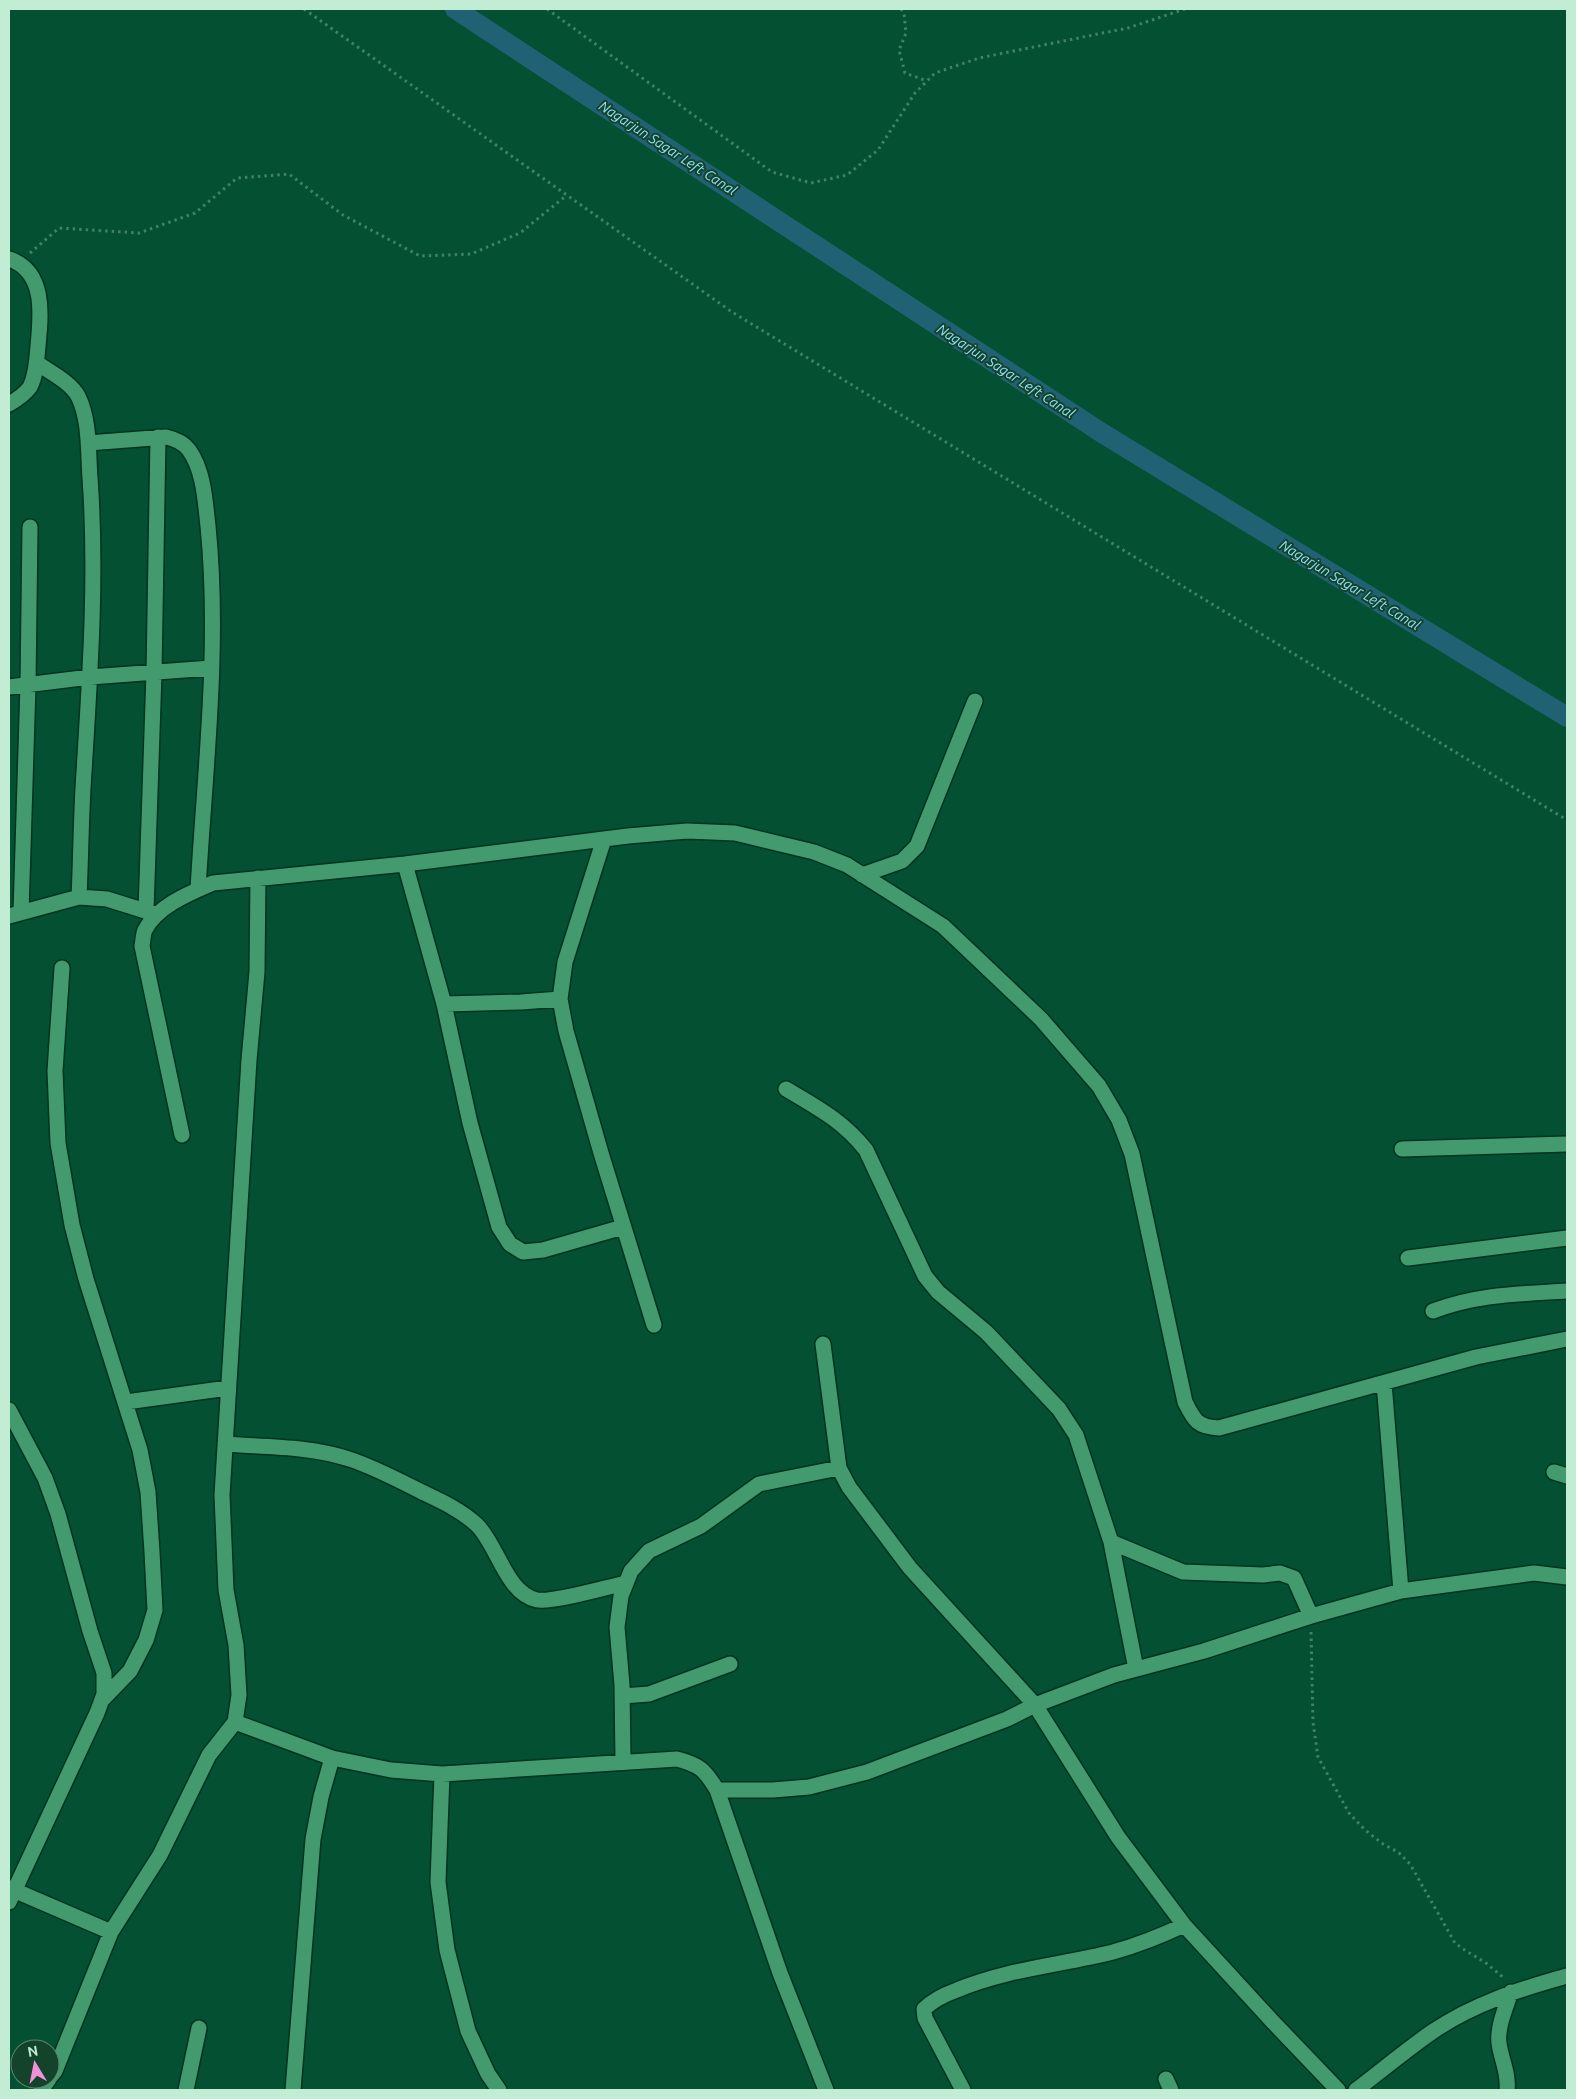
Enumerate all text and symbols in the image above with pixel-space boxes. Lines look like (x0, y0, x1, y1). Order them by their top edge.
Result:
water label: Nagarjun Sagar Left Canal (596, 97, 740, 199)
water label: Nagarjun Sagar Left Canal (934, 320, 1078, 422)
water label: Nagarjun Sagar Left Canal (1277, 537, 1423, 633)
north arrow (10, 2039, 60, 2089)
text: N (26, 2042, 39, 2060)

